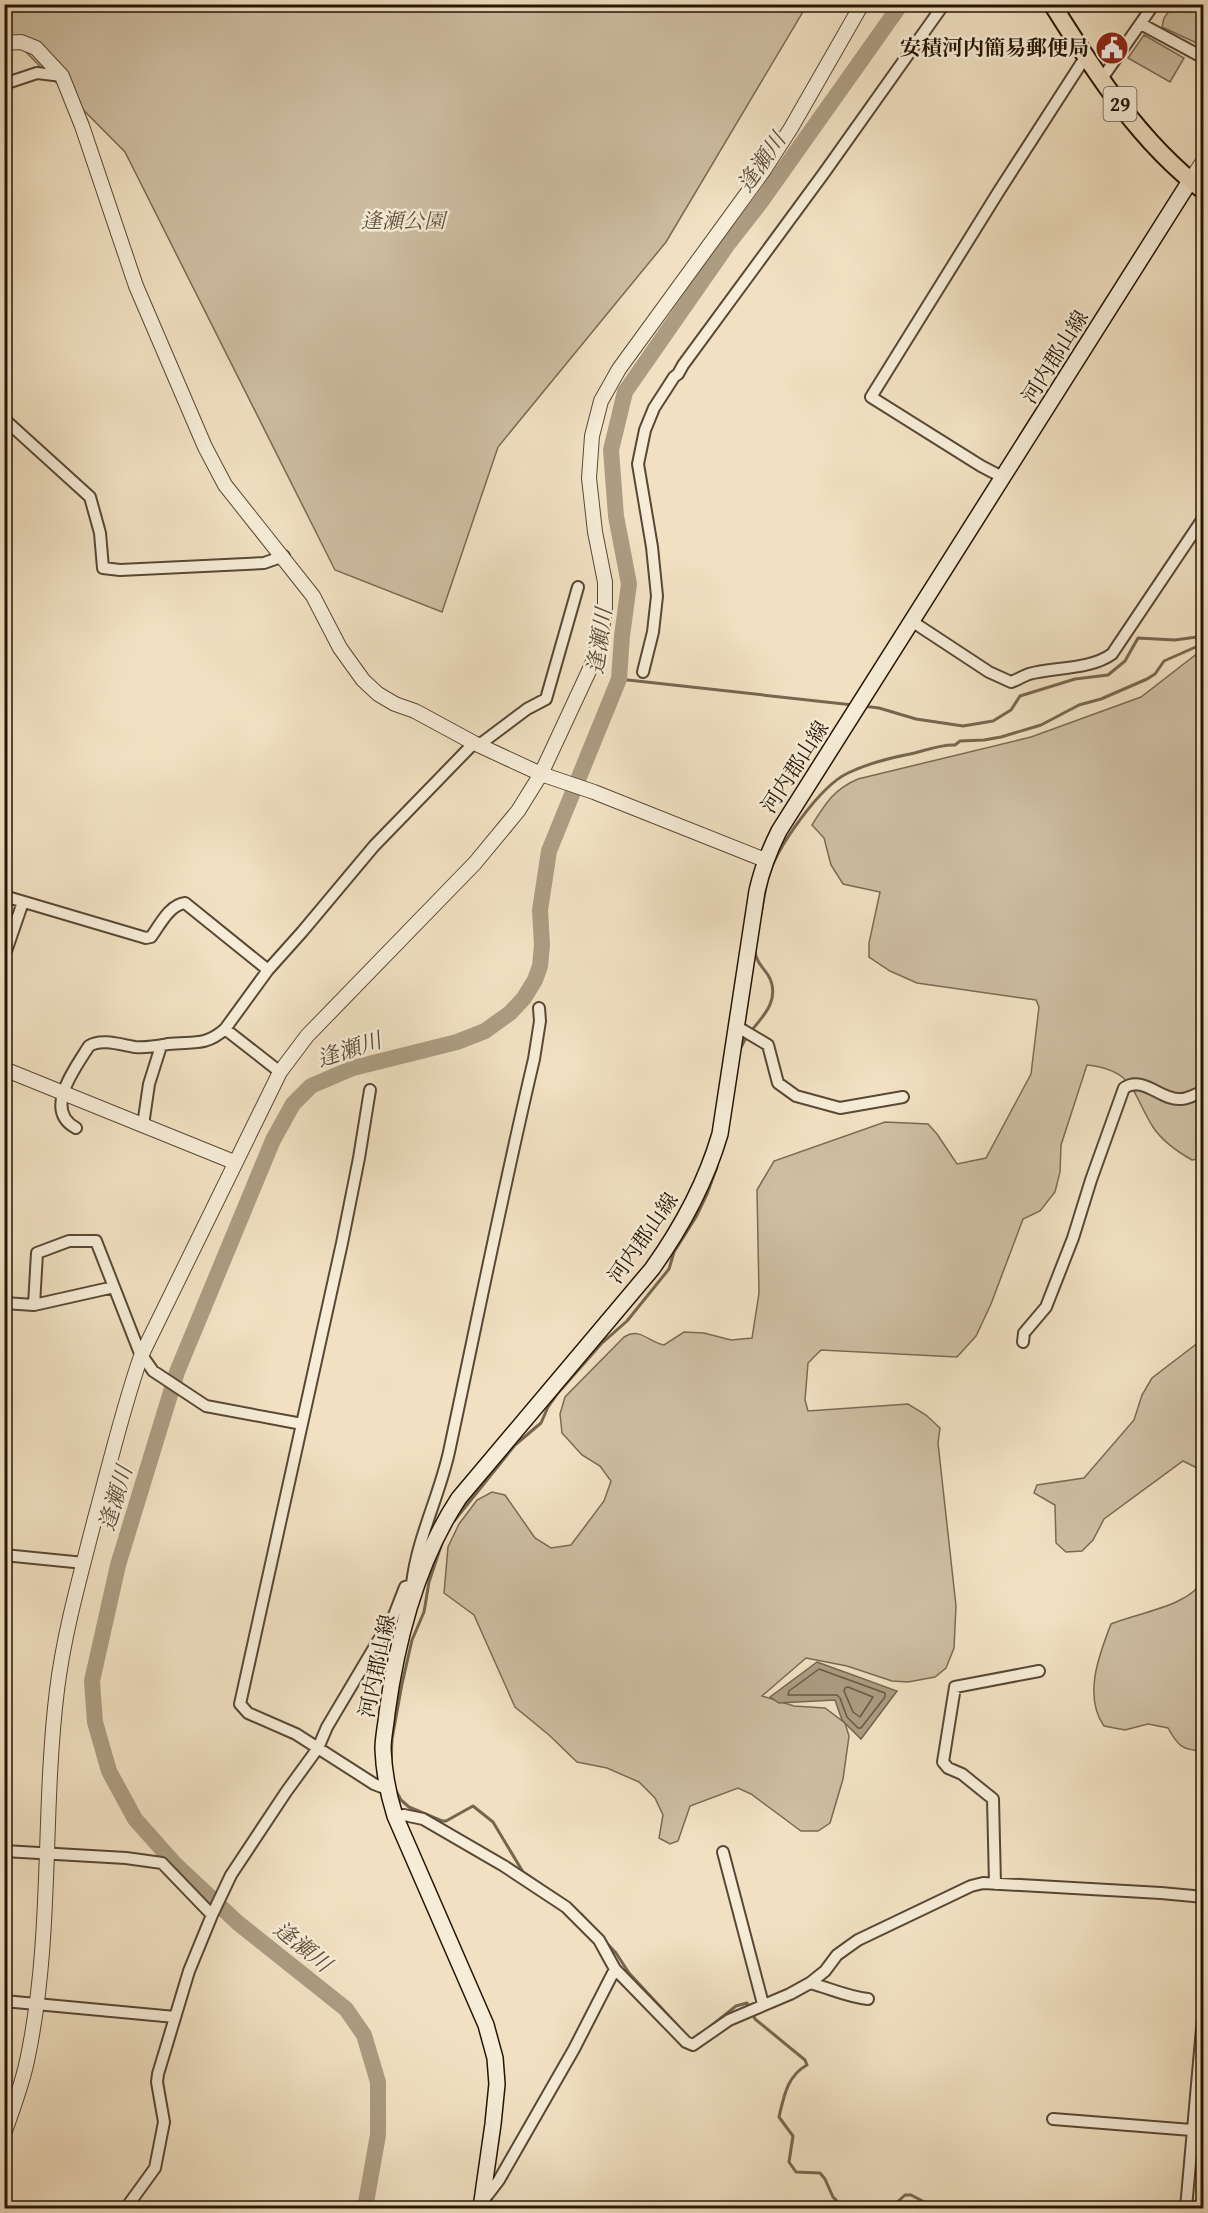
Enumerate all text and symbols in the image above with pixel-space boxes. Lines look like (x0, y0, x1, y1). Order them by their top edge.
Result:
public building icon: 安積河内簡易郵便局 (1094, 30, 1130, 66)
place label: 安積河内簡易郵便局 (900, 32, 1089, 63)
road number: 29 (1104, 87, 1136, 121)
water label: 逢瀬川 (729, 124, 794, 198)
park label: 逢瀬公園 (361, 205, 448, 236)
street label: 河内郡山線 (1014, 304, 1096, 409)
water label: 逢瀬川 (579, 604, 620, 676)
street label: 河内郡山線 (753, 714, 836, 819)
water label: 逢瀬川 (313, 1023, 387, 1074)
street label: 河内郡山線 (600, 1186, 685, 1290)
water label: 逢瀬川 (90, 1460, 141, 1534)
street label: 河内郡山線 (350, 1611, 403, 1720)
water label: 逢瀬川 (267, 1913, 340, 1980)

